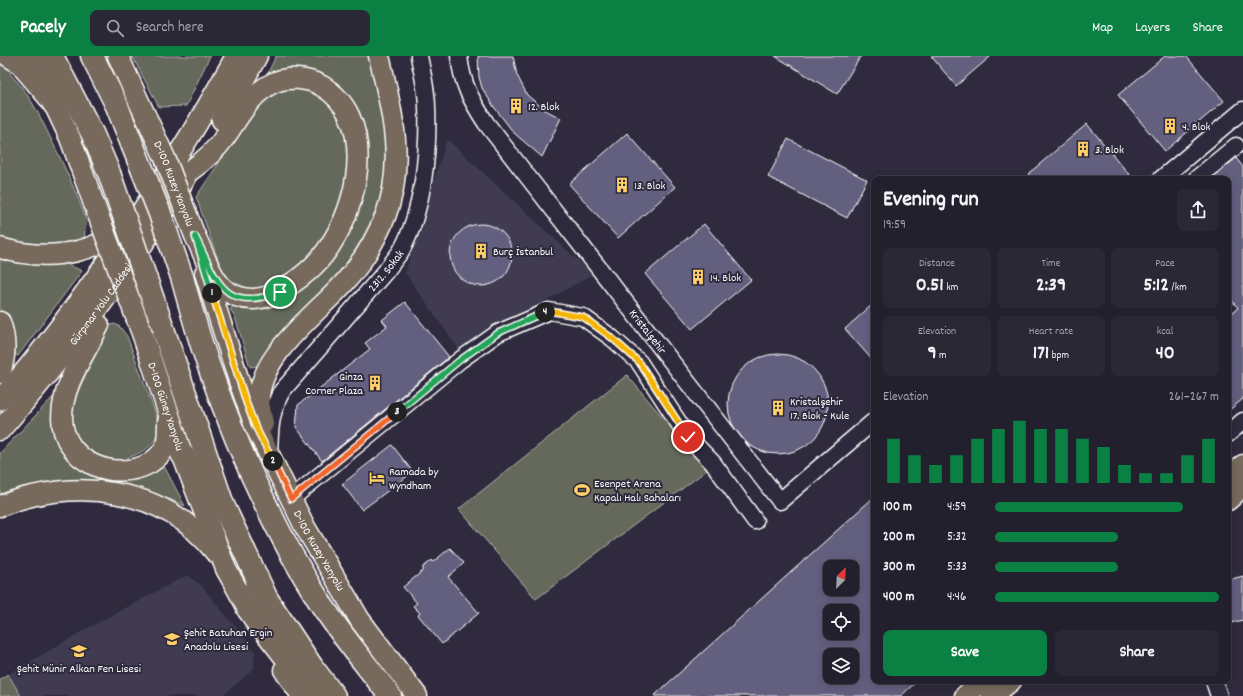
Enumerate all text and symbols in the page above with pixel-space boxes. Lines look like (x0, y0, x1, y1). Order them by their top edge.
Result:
search box (90, 10, 370, 46)
text: Pacely (20, 15, 66, 42)
icon: search (104, 17, 126, 39)
text: Search here (136, 17, 204, 39)
text: Map (1092, 18, 1113, 38)
text: Layers (1135, 18, 1170, 38)
text: Share (1192, 18, 1223, 38)
building icon: 12. Blok (507, 97, 525, 115)
place label: 12. Blok (528, 99, 559, 116)
building icon: 4. Blok (1161, 117, 1179, 135)
place label: 4. Blok (1182, 119, 1211, 136)
street label: D-100 Kuzey Yanyolu (148, 138, 198, 229)
building icon: 3. Blok (1074, 140, 1092, 158)
place label: 3. Blok (1095, 142, 1124, 159)
building icon: 13. Blok (613, 176, 631, 194)
place label: 13. Blok (634, 178, 666, 195)
text: Evening run (883, 185, 979, 216)
button: share (1177, 189, 1219, 231)
text: 19:59 (883, 216, 906, 235)
building icon: Burç İstanbul (472, 242, 490, 260)
place label: Burç İstanbul (493, 244, 553, 261)
street label: 2312. Sokak (365, 247, 409, 296)
text: Distance (919, 256, 955, 272)
text: Time (1042, 256, 1060, 272)
text: Pace (1155, 256, 1175, 272)
street label: Gürpınar Yolu Caddesi (66, 261, 137, 350)
building icon: 14. Blok (689, 268, 707, 286)
place label: 14. Blok (710, 270, 741, 287)
text: 0.51 (916, 272, 944, 300)
text: 2:39 (1036, 272, 1066, 300)
text: 5:12 (1143, 272, 1169, 300)
pin (263, 275, 297, 309)
text: km (944, 280, 958, 296)
text: /km (1169, 280, 1187, 296)
icon: arrive (269, 281, 291, 303)
pin: 1 (202, 283, 222, 303)
text: 1 (211, 285, 213, 301)
pin: 4 (535, 302, 555, 322)
text: 4 (543, 304, 547, 320)
street label: Kristalşehir (624, 306, 670, 359)
text: Elevation (918, 324, 956, 340)
text: Heart rate (1029, 324, 1073, 340)
text: kcal (1157, 324, 1173, 340)
text: 9 (927, 340, 937, 368)
text: 171 (1033, 340, 1049, 368)
text: 40 (1155, 340, 1175, 368)
text: m (937, 348, 947, 364)
text: bpm (1049, 348, 1069, 364)
street label: D-100 Güney Yanyolu (142, 360, 187, 453)
place label: Ginza Corner Plaza (305, 369, 363, 400)
building icon: Ginza Corner Plaza (366, 374, 384, 392)
text: Elevation (883, 388, 928, 407)
text: 261–267 m (1169, 388, 1219, 407)
place label: Kristalşehir 17. Blok - Kule (790, 394, 849, 425)
building icon: Kristalşehir 17. Blok - Kule (769, 399, 787, 417)
pin: 3 (387, 402, 407, 422)
text: 3 (395, 404, 399, 420)
pin (671, 420, 705, 454)
icon: check (677, 426, 699, 448)
pin: 2 (263, 451, 283, 471)
text: 2 (271, 453, 275, 469)
place label: Ramada by Wyndham (389, 464, 440, 495)
hotel icon: Ramada by Wyndham (368, 469, 386, 487)
place label: Esenpet Arena Kapalı Halı Sahaları (594, 476, 681, 507)
sports icon: Esenpet Arena Kapalı Halı Sahaları (573, 481, 591, 499)
text: 100 m (883, 498, 912, 517)
text: 4:59 (947, 498, 967, 517)
street label: D-100 Kuzey Yanyolu (288, 508, 348, 595)
text: 200 m (883, 528, 915, 547)
text: 5:32 (947, 528, 967, 547)
text: 300 m (883, 558, 915, 577)
text: 5:33 (947, 558, 967, 577)
north arrow (823, 560, 859, 596)
map controls (823, 560, 859, 684)
text: 400 m (883, 588, 914, 607)
text: 4:46 (947, 588, 966, 607)
button: locate (823, 604, 859, 640)
place label: Şehit Batuhan Ergin Anadolu Lisesi (184, 625, 273, 656)
school or university icon: Şehit Batuhan Ergin Anadolu Lisesi (163, 630, 181, 648)
button: Save (883, 630, 1047, 676)
button: Share (1055, 630, 1219, 676)
school or university icon: Şehit Münir Alkan Fen Lisesi (70, 642, 88, 660)
button: layers (823, 648, 859, 684)
place label: Şehit Münir Alkan Fen Lisesi (17, 661, 141, 678)

